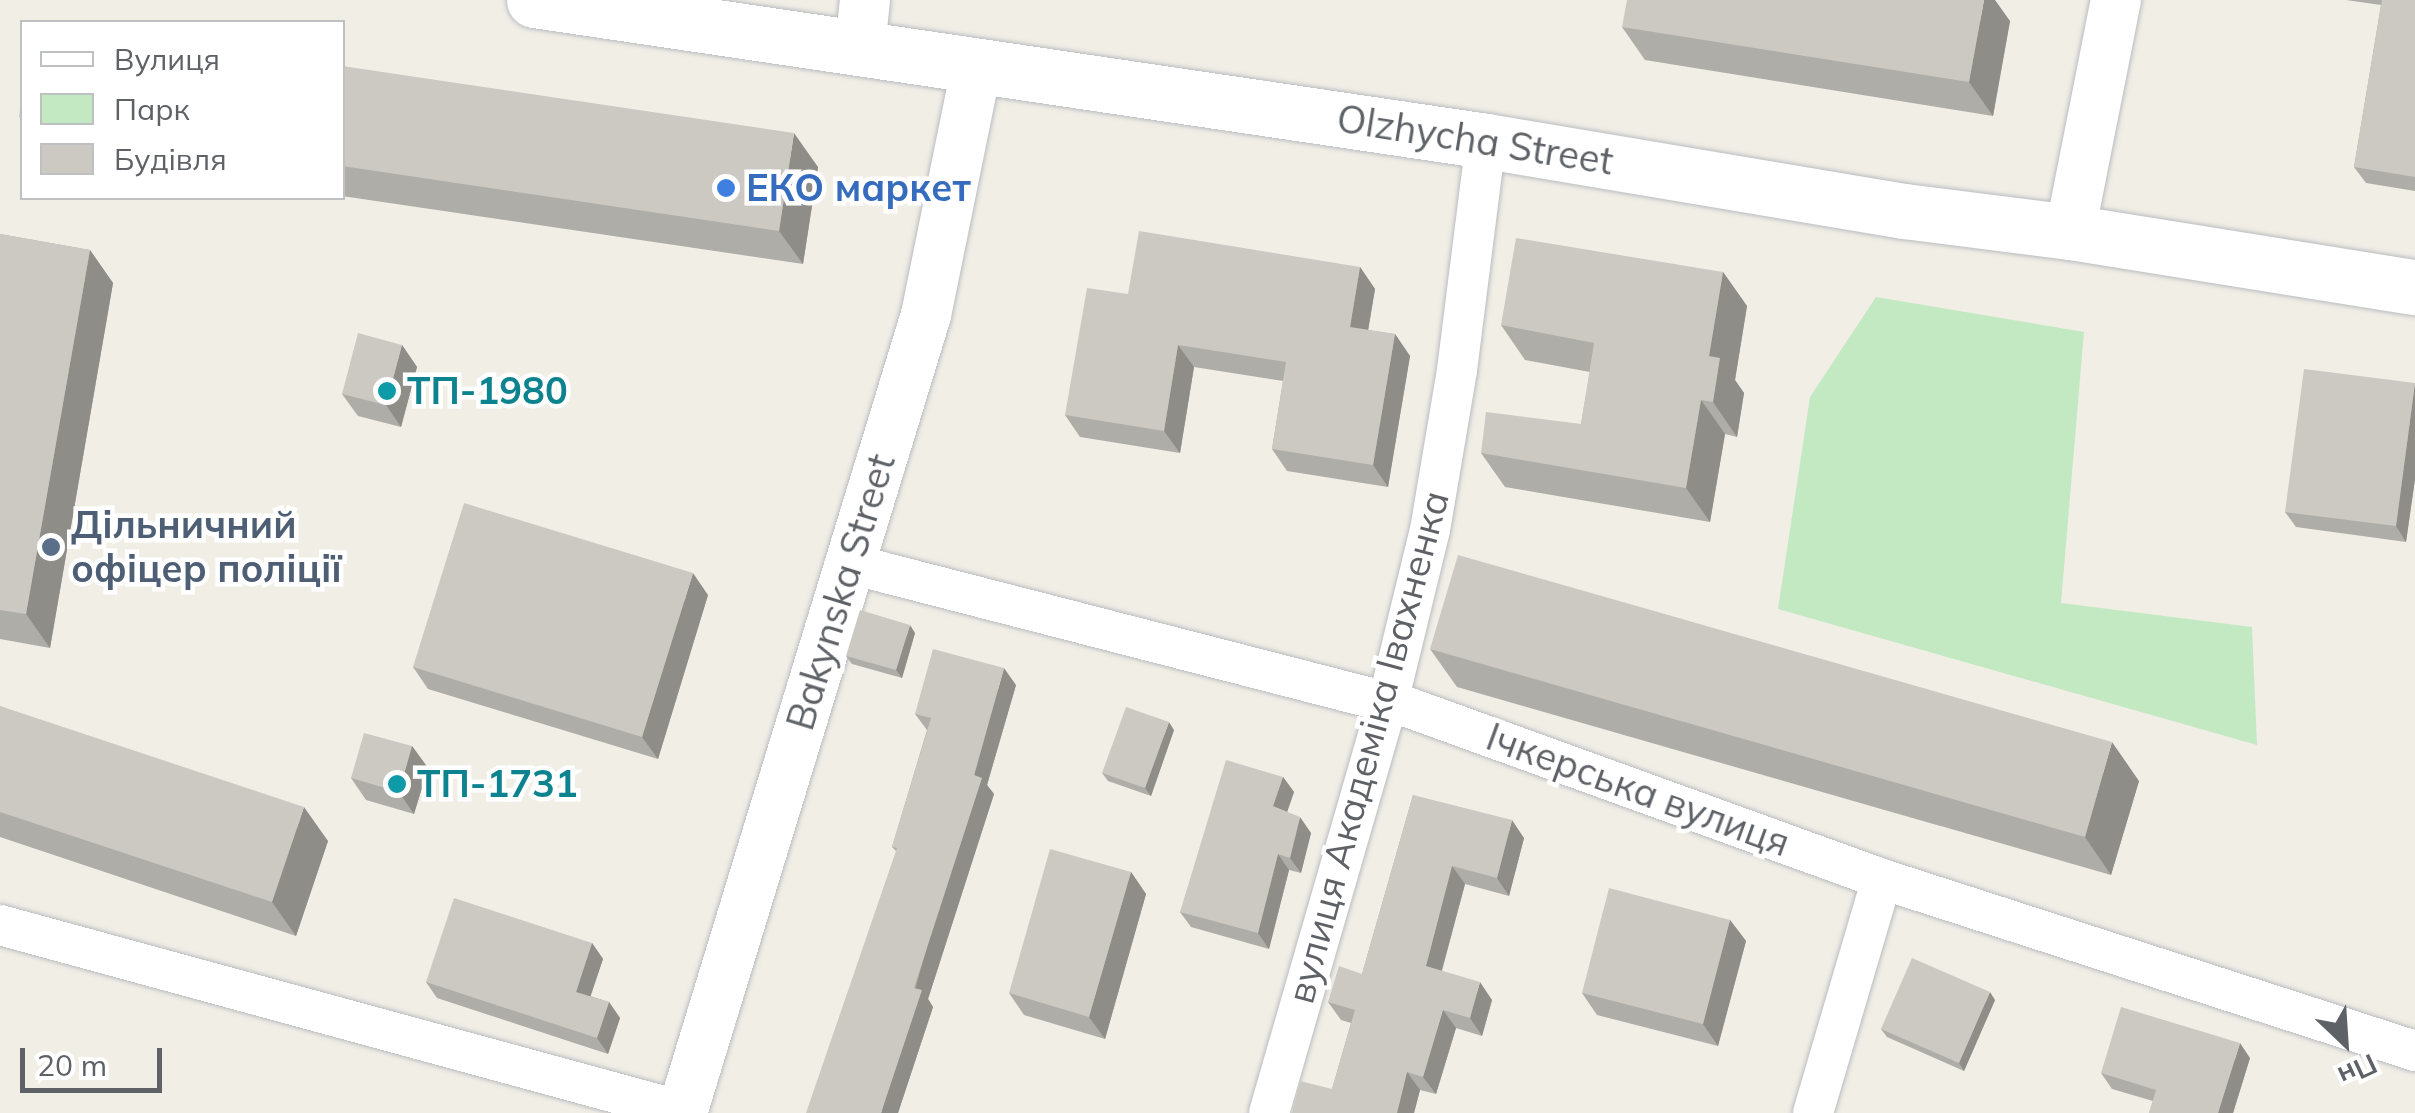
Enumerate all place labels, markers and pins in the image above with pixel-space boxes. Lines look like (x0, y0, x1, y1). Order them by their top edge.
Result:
place label: ЕКО маркет (746, 165, 971, 211)
marker: ЕКО маркет (715, 177, 737, 199)
place label: ТП-1980 (407, 368, 568, 414)
marker: ТП-1980 (376, 380, 398, 402)
place label: Дільничний офіцер поліції (71, 502, 342, 592)
marker: Дільничний офіцер поліції (40, 536, 62, 558)
place label: ТП-1731 (417, 761, 578, 807)
marker: ТП-1731 (386, 773, 408, 795)

